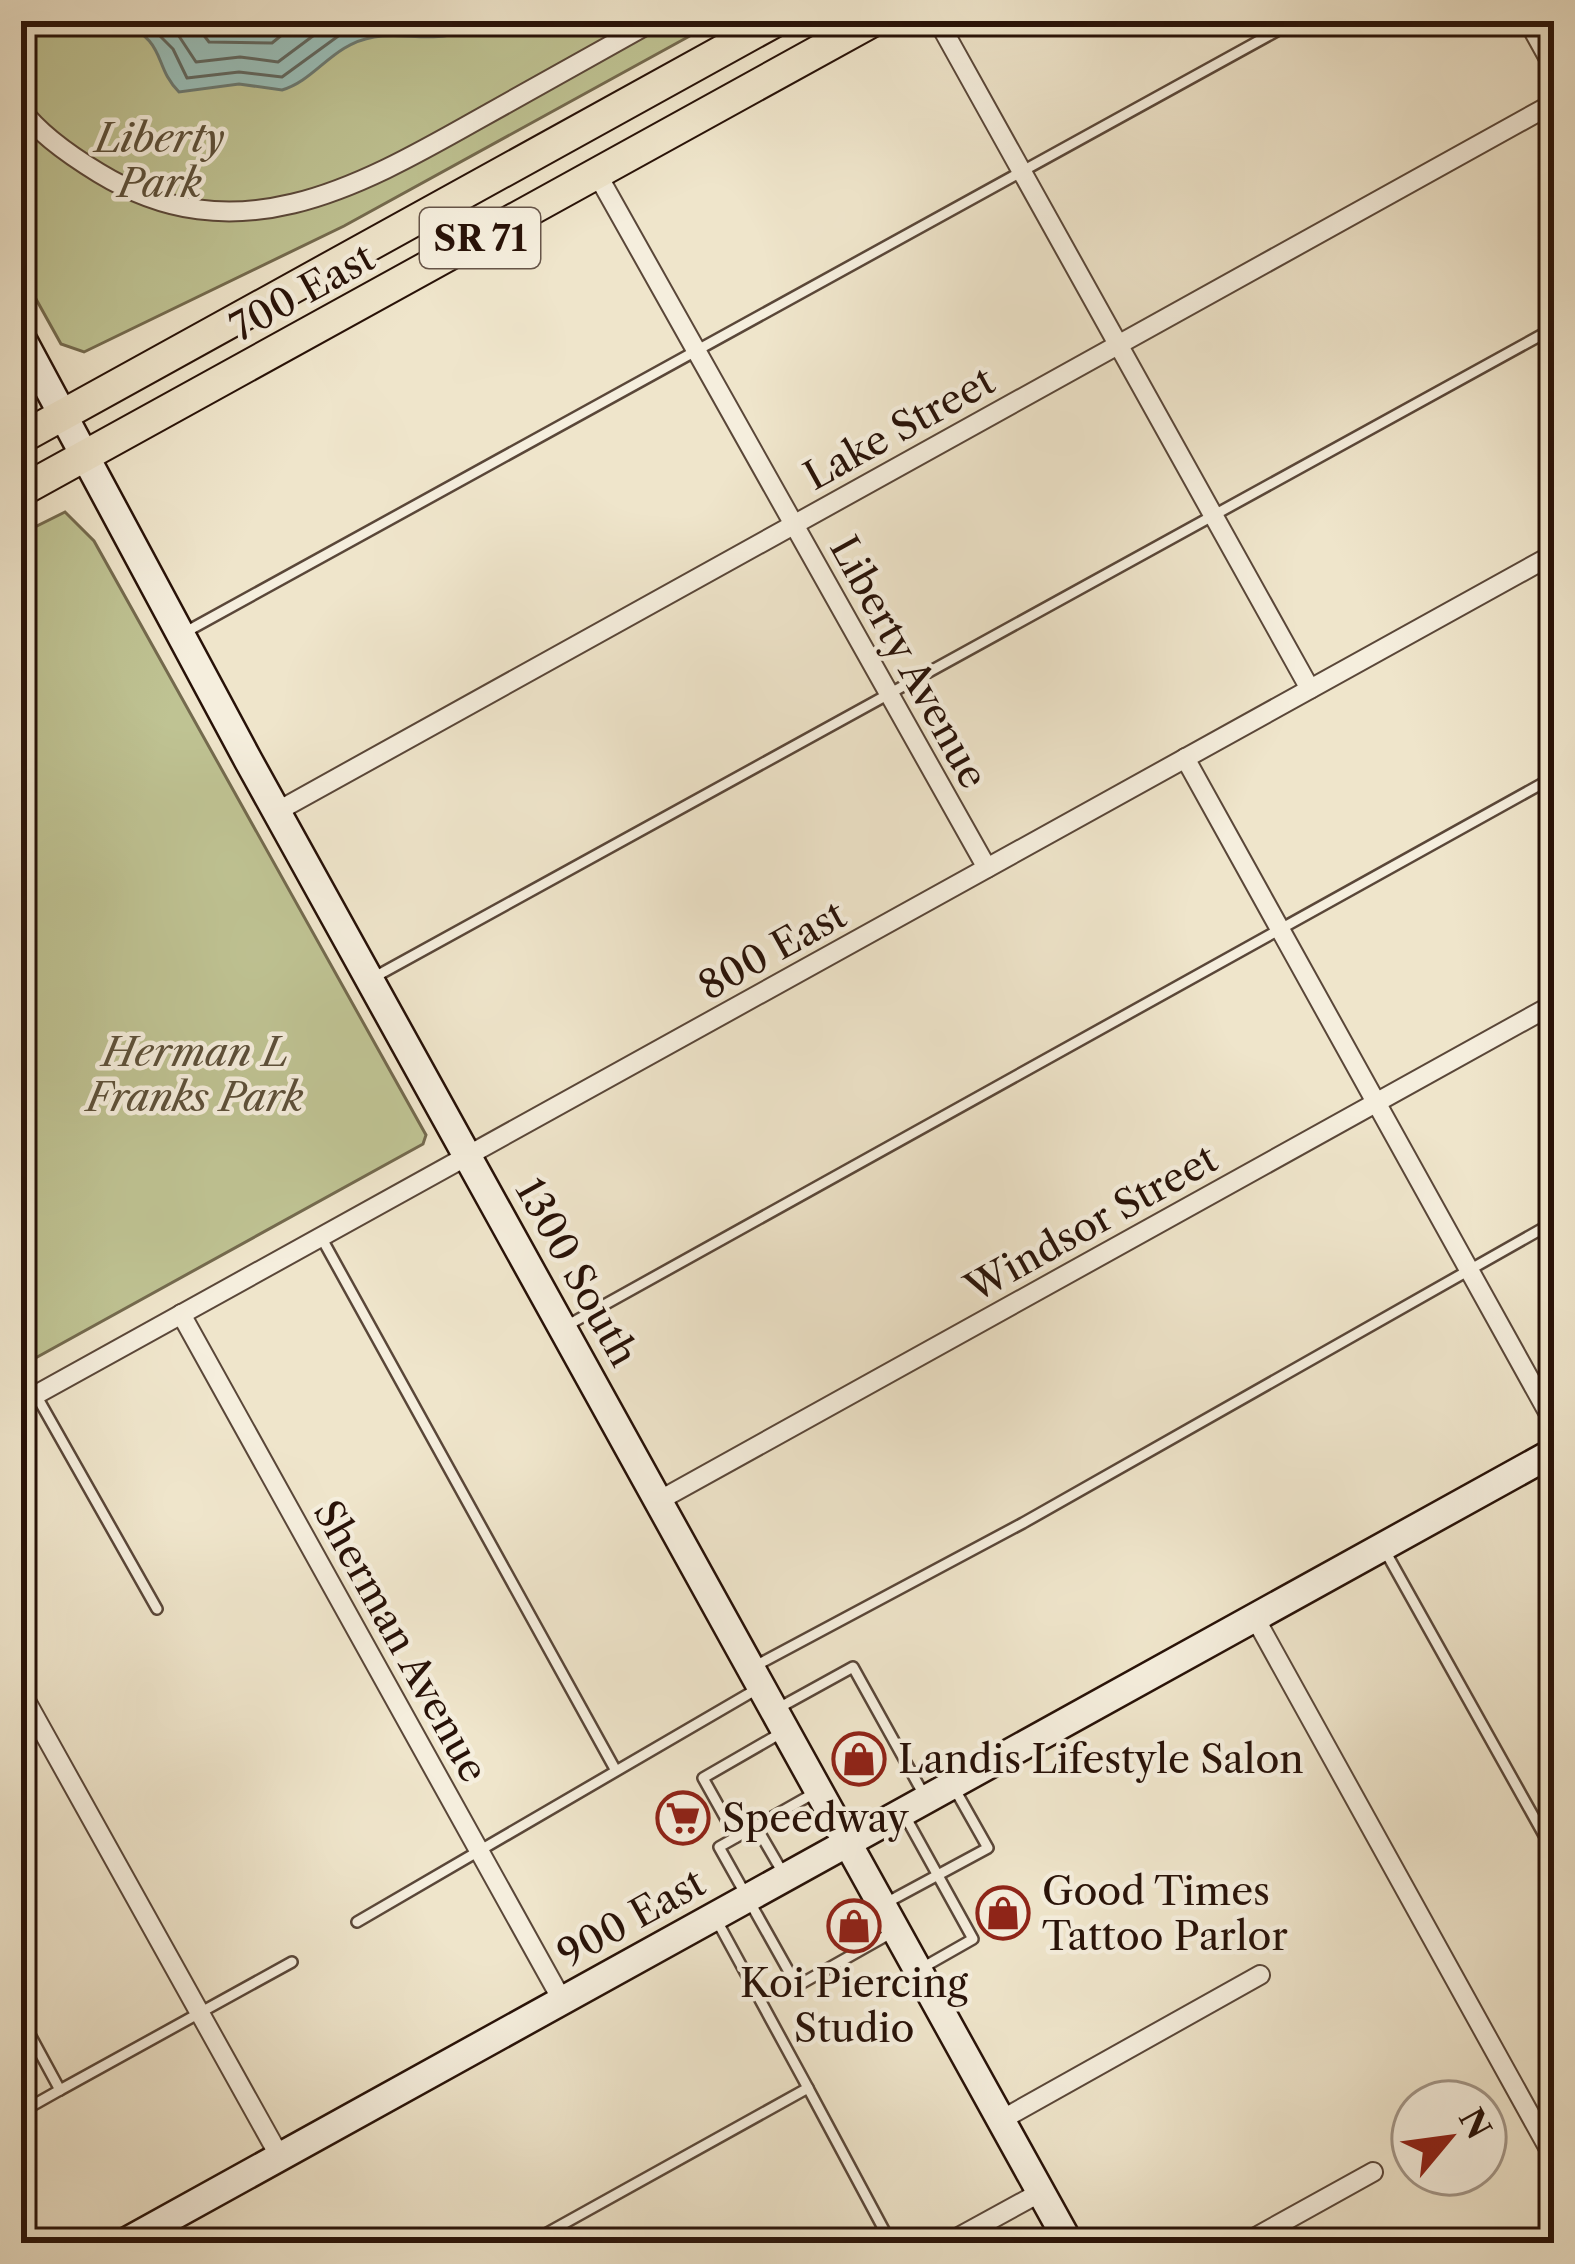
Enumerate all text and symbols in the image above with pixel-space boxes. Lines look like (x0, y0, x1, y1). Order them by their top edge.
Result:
park label: Liberty Park (92, 114, 225, 207)
road number: SR 71 (420, 208, 540, 268)
street label: 700 East (222, 233, 382, 351)
street label: Lake Street (796, 356, 1003, 500)
street label: Liberty Avenue (820, 528, 998, 796)
street label: 800 East (690, 890, 854, 1010)
park label: Herman L Franks Park (84, 1028, 303, 1121)
street label: Windsor Street (956, 1134, 1225, 1312)
street label: 1300 South (506, 1170, 648, 1374)
street label: Sherman Avenue (304, 1492, 498, 1790)
shop icon: Landis Lifestyle Salon (831, 1731, 887, 1787)
place label: Landis Lifestyle Salon (898, 1735, 1304, 1783)
supermarket icon: Speedway (655, 1790, 711, 1846)
place label: Speedway (722, 1794, 909, 1842)
street label: 900 East (549, 1858, 713, 1978)
place label: Good Times Tattoo Parlor (1042, 1867, 1288, 1960)
shop icon: Good Times Tattoo Parlor (975, 1885, 1031, 1941)
shop icon: Koi Piercing Studio (826, 1898, 882, 1954)
place label: Koi Piercing Studio (740, 1959, 968, 2052)
north arrow (1389, 2078, 1509, 2198)
text: N (1450, 2101, 1500, 2146)

